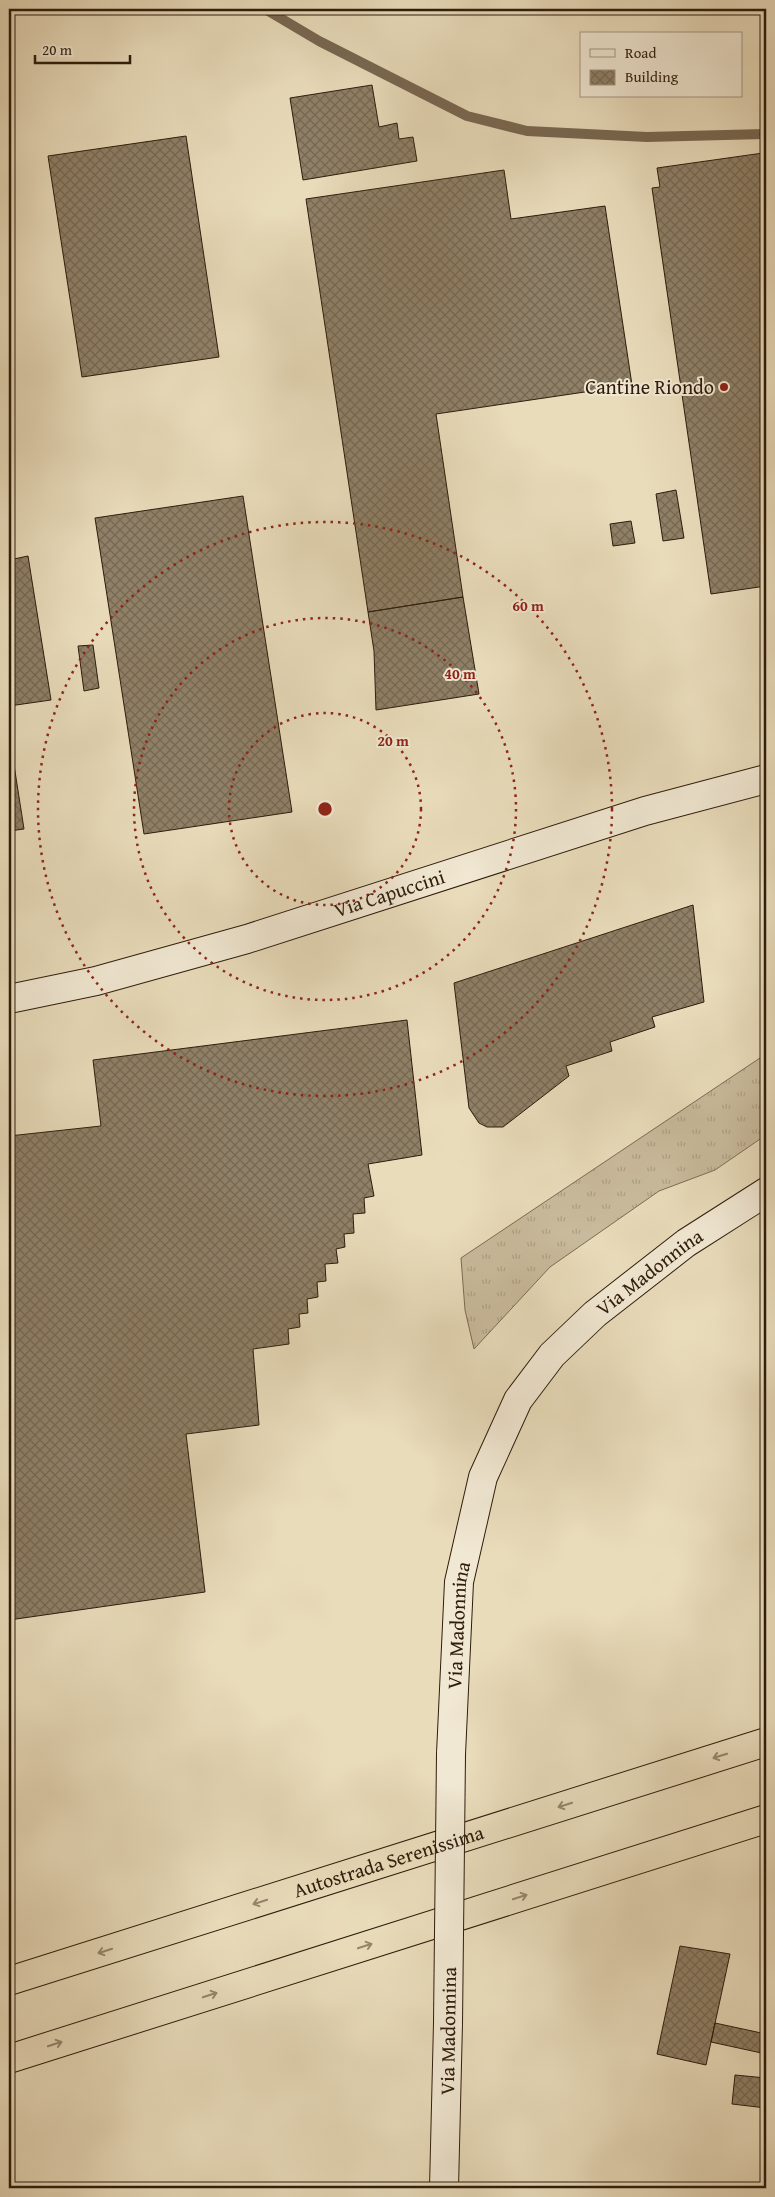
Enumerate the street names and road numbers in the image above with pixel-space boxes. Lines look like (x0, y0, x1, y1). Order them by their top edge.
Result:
street label: Via Capuccini (330, 861, 449, 924)
street label: Via Madonnina (589, 1221, 709, 1322)
street label: Via Madonnina (439, 1558, 477, 1690)
street label: Autostrada Serenissima (290, 1817, 488, 1904)
street label: Via Madonnina (432, 1966, 463, 2095)

